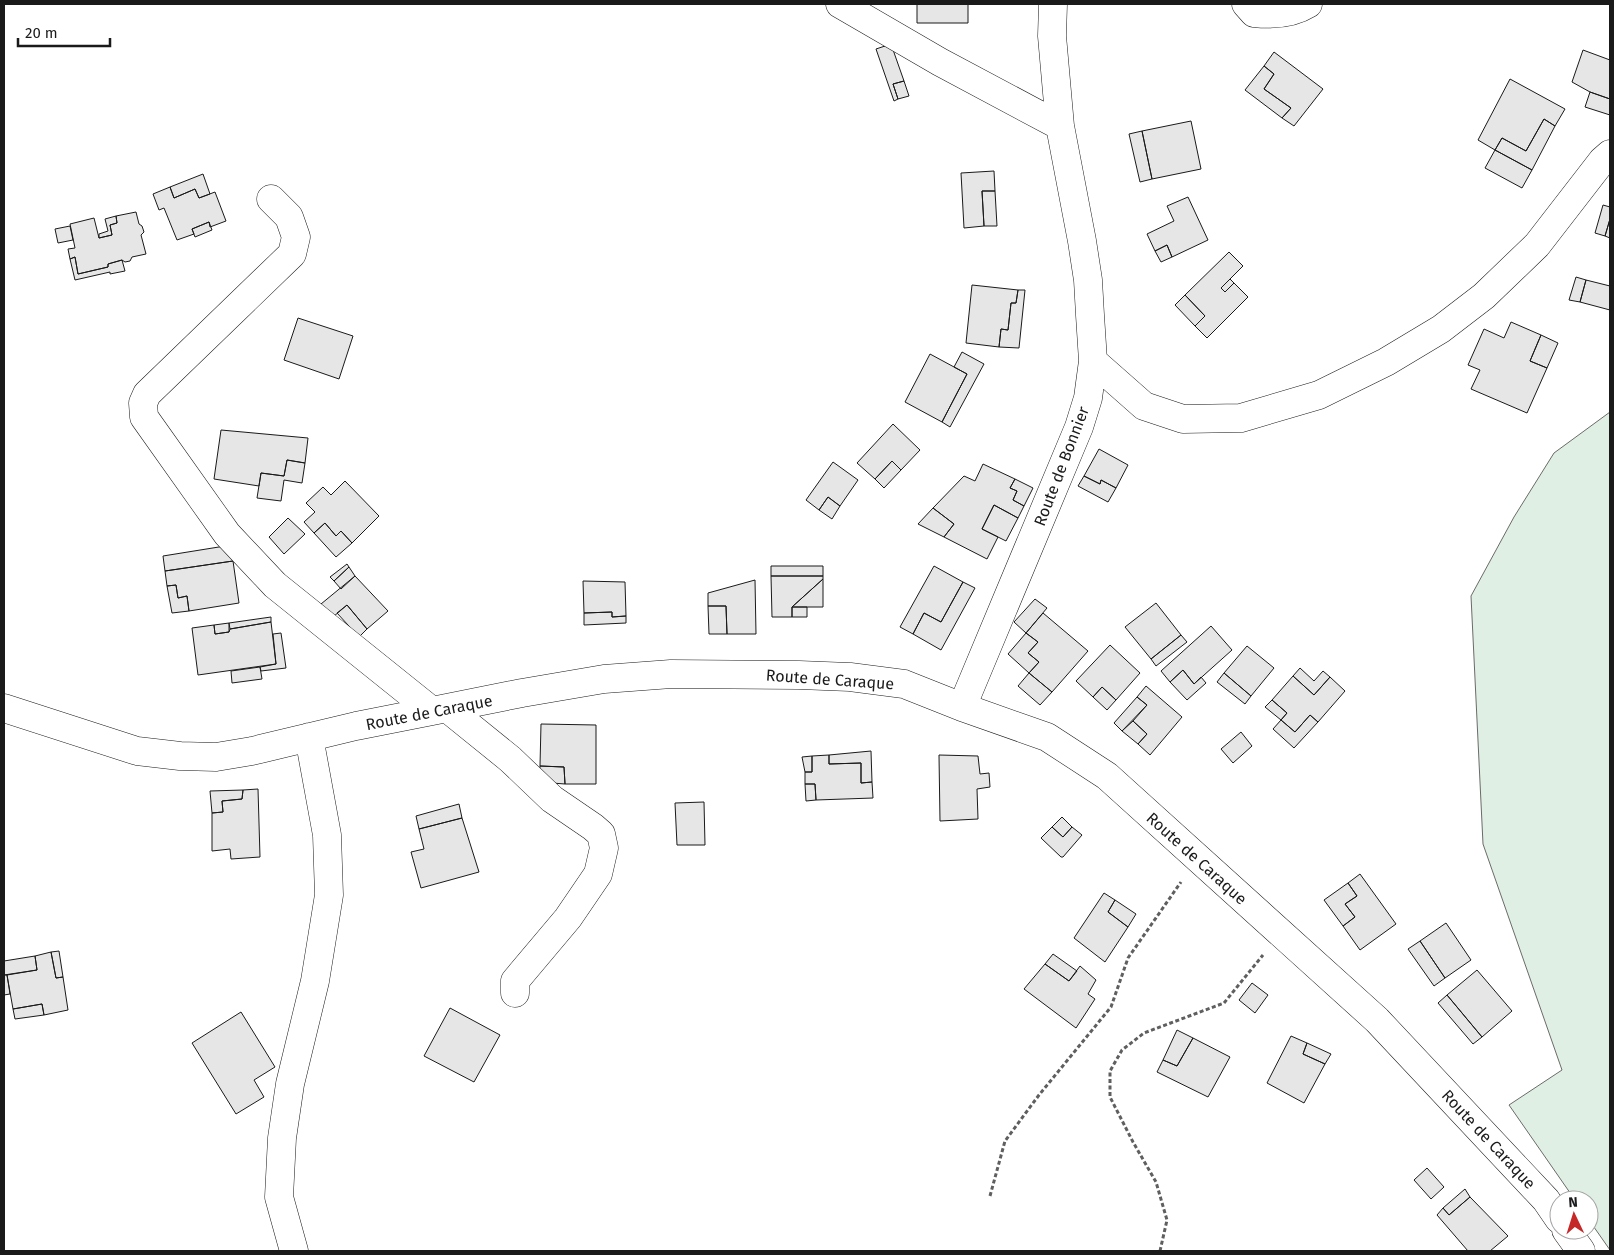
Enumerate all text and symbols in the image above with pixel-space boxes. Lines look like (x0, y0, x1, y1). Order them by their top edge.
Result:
scale bar (18, 15, 110, 47)
text: 20 m (25, 24, 58, 42)
street label: Route de Bonnier (1030, 403, 1093, 529)
street label: Route de Caraque (765, 666, 895, 693)
street label: Route de Caraque (364, 691, 494, 734)
street label: Route de Caraque (1143, 808, 1251, 908)
street label: Route de Caraque (1438, 1086, 1539, 1193)
north arrow (1549, 1190, 1599, 1240)
text: N (1568, 1194, 1578, 1211)

